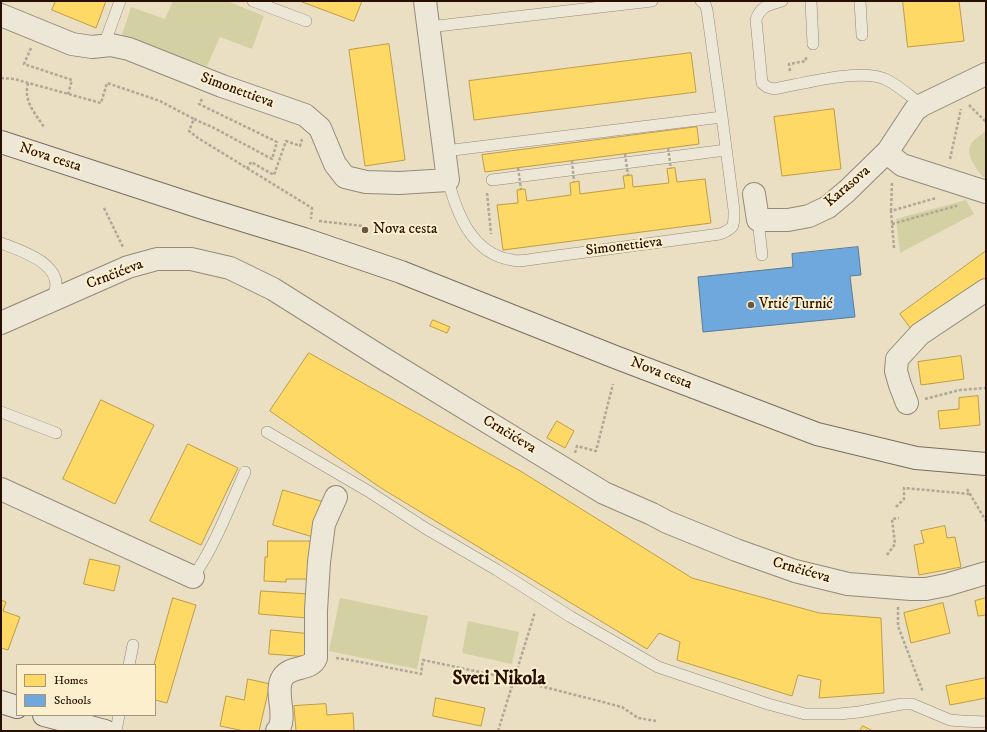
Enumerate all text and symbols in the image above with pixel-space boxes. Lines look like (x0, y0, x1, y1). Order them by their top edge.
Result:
street label: Simonettieva (198, 69, 276, 113)
street label: Nova cesta (17, 139, 83, 177)
street label: Karasova (822, 162, 874, 212)
place label: Nova cesta (373, 221, 437, 239)
marker: Nova cesta (360, 225, 370, 235)
street label: Simonettieva (585, 233, 663, 261)
street label: Crnčićeva (84, 256, 146, 294)
place label: Vrtić Turnić (759, 296, 833, 314)
marker: Vrtić Turnić (746, 300, 756, 310)
street label: Nova cesta (628, 354, 694, 394)
street label: Crnčićeva (479, 412, 539, 458)
street label: Crnčićeva (770, 554, 832, 588)
legend (16, 664, 156, 716)
district label: Sveti Nikola (452, 669, 546, 691)
text: Homes (54, 673, 88, 688)
text: Schools (54, 693, 91, 708)

